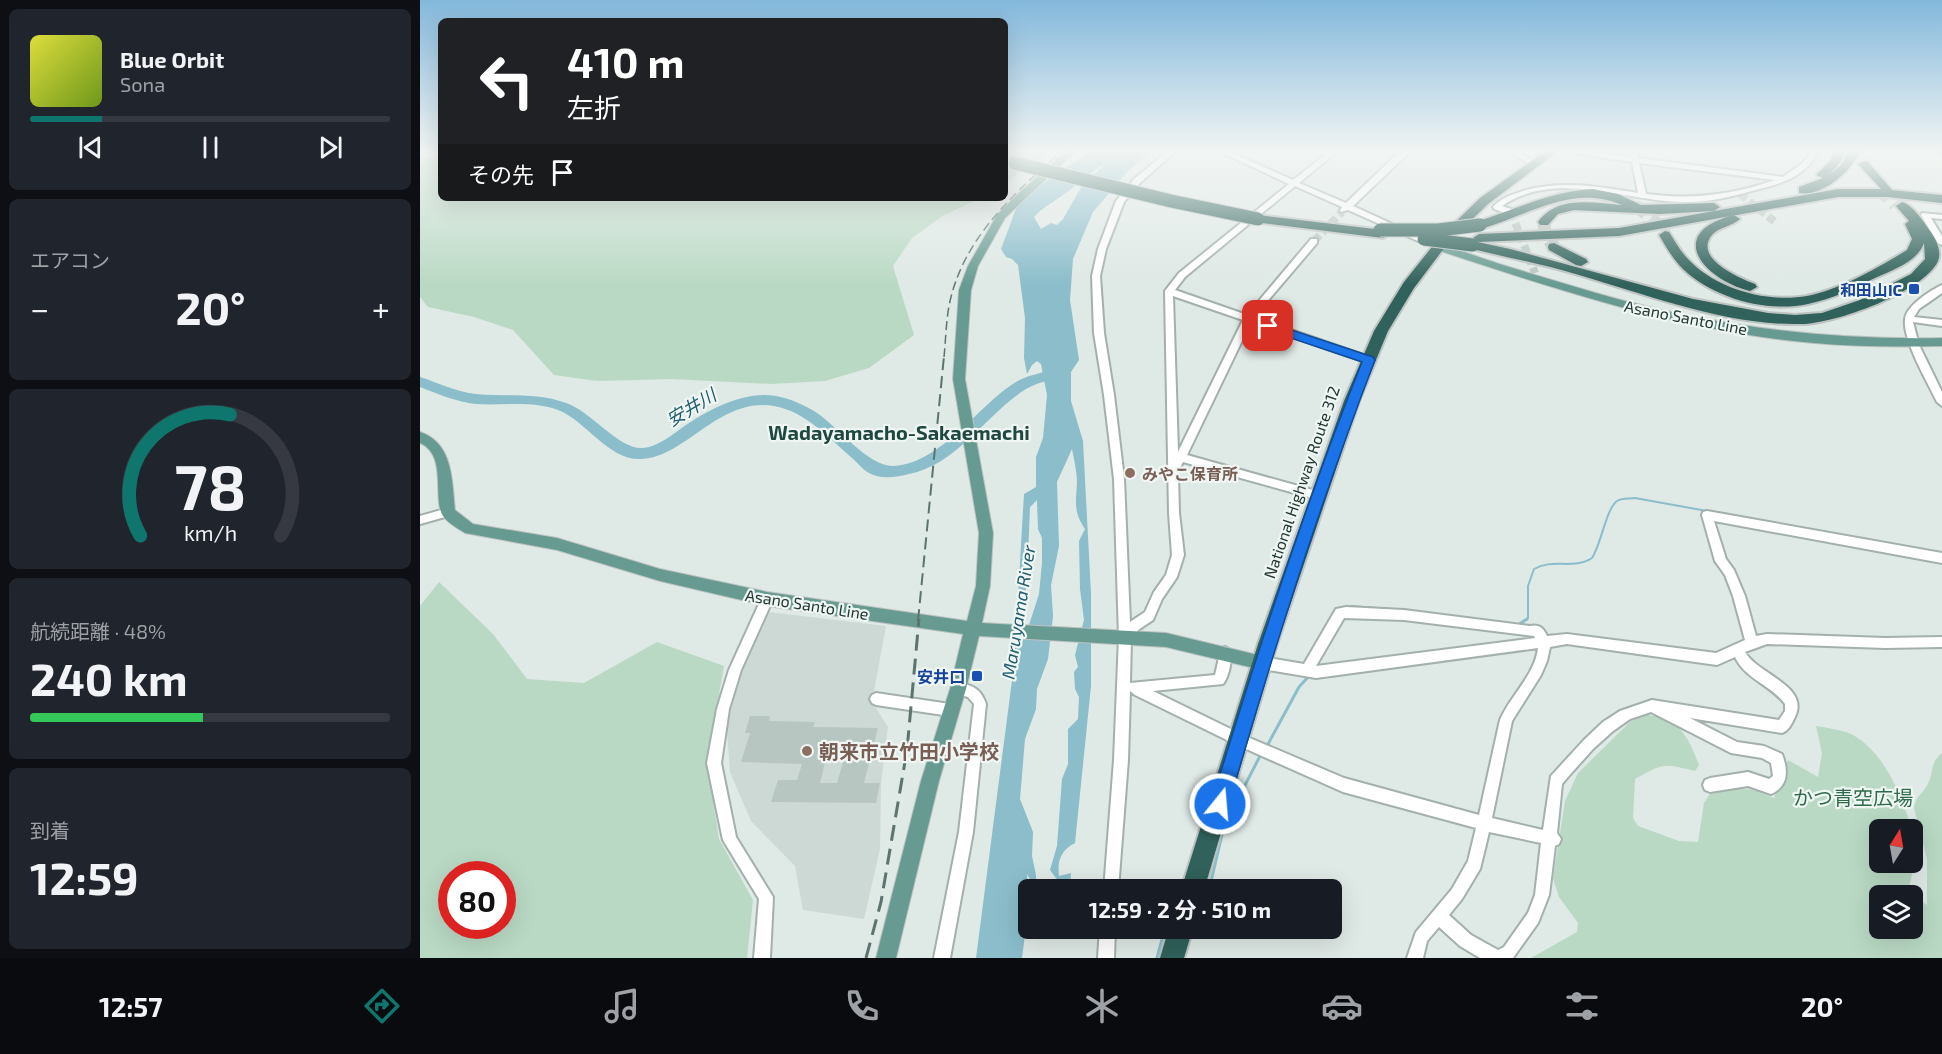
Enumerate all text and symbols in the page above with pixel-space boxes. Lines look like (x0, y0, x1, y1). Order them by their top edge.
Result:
text: 410 m (567, 36, 684, 86)
icon: left (468, 42, 546, 120)
text: Blue Orbit (120, 46, 224, 72)
text: Sona (120, 72, 165, 96)
text: 左折 (567, 91, 621, 123)
icon: previous (74, 131, 107, 164)
icon: pause (194, 131, 227, 164)
icon: next (314, 131, 347, 164)
icon: arrive (546, 156, 579, 189)
text: その先 (468, 161, 534, 187)
text: エアコン (30, 248, 110, 272)
text: 20° (176, 280, 246, 334)
place label: 和田山IC (1840, 280, 1902, 299)
marker: 和田山IC (1907, 282, 1921, 296)
text: − (30, 288, 49, 328)
text: + (372, 288, 390, 328)
street label: Asano Santo Line (1623, 296, 1749, 338)
pin (1242, 300, 1293, 351)
icon: arrive (1251, 309, 1284, 342)
water label: 安井川 (662, 383, 722, 430)
street label: National Highway Route 312 (1259, 383, 1343, 581)
district label: Wadayamacho-Sakaemachi (768, 420, 1030, 445)
text: 78 (174, 448, 246, 523)
place label: みやこ保育所 (1142, 464, 1238, 483)
marker: みやこ保育所 (1123, 466, 1137, 480)
text: km/h (183, 520, 237, 545)
water label: Maruyama River (997, 543, 1040, 681)
street label: Asano Santo Line (744, 585, 870, 623)
text: 航続距離 · 48% (30, 619, 166, 643)
text: 240 km (30, 651, 188, 705)
place label: 安井口 (917, 667, 965, 686)
marker: 安井口 (970, 669, 984, 683)
place label: 朝来市立竹田小学校 (819, 739, 999, 763)
marker: 朝来市立竹田小学校 (800, 744, 814, 758)
position arrow (1188, 772, 1252, 836)
park label: かつ青空広場 (1793, 785, 1913, 809)
text: 到着 (30, 818, 70, 842)
north arrow (1869, 819, 1923, 873)
map controls (1869, 819, 1923, 939)
text: 12:59 (30, 850, 139, 904)
speed limit sign: 80 (438, 861, 516, 939)
button: layers (1869, 885, 1923, 939)
text: 12:59 · 2 分 · 510 m (1089, 896, 1271, 922)
icon: directions (361, 985, 403, 1027)
icon: music (601, 985, 643, 1027)
icon: phone (841, 985, 883, 1027)
icon: climate (1081, 985, 1123, 1027)
icon: car (1321, 985, 1363, 1027)
icon: filters (1561, 985, 1603, 1027)
text: 12:57 (99, 990, 162, 1022)
text: 20° (1801, 990, 1843, 1022)

